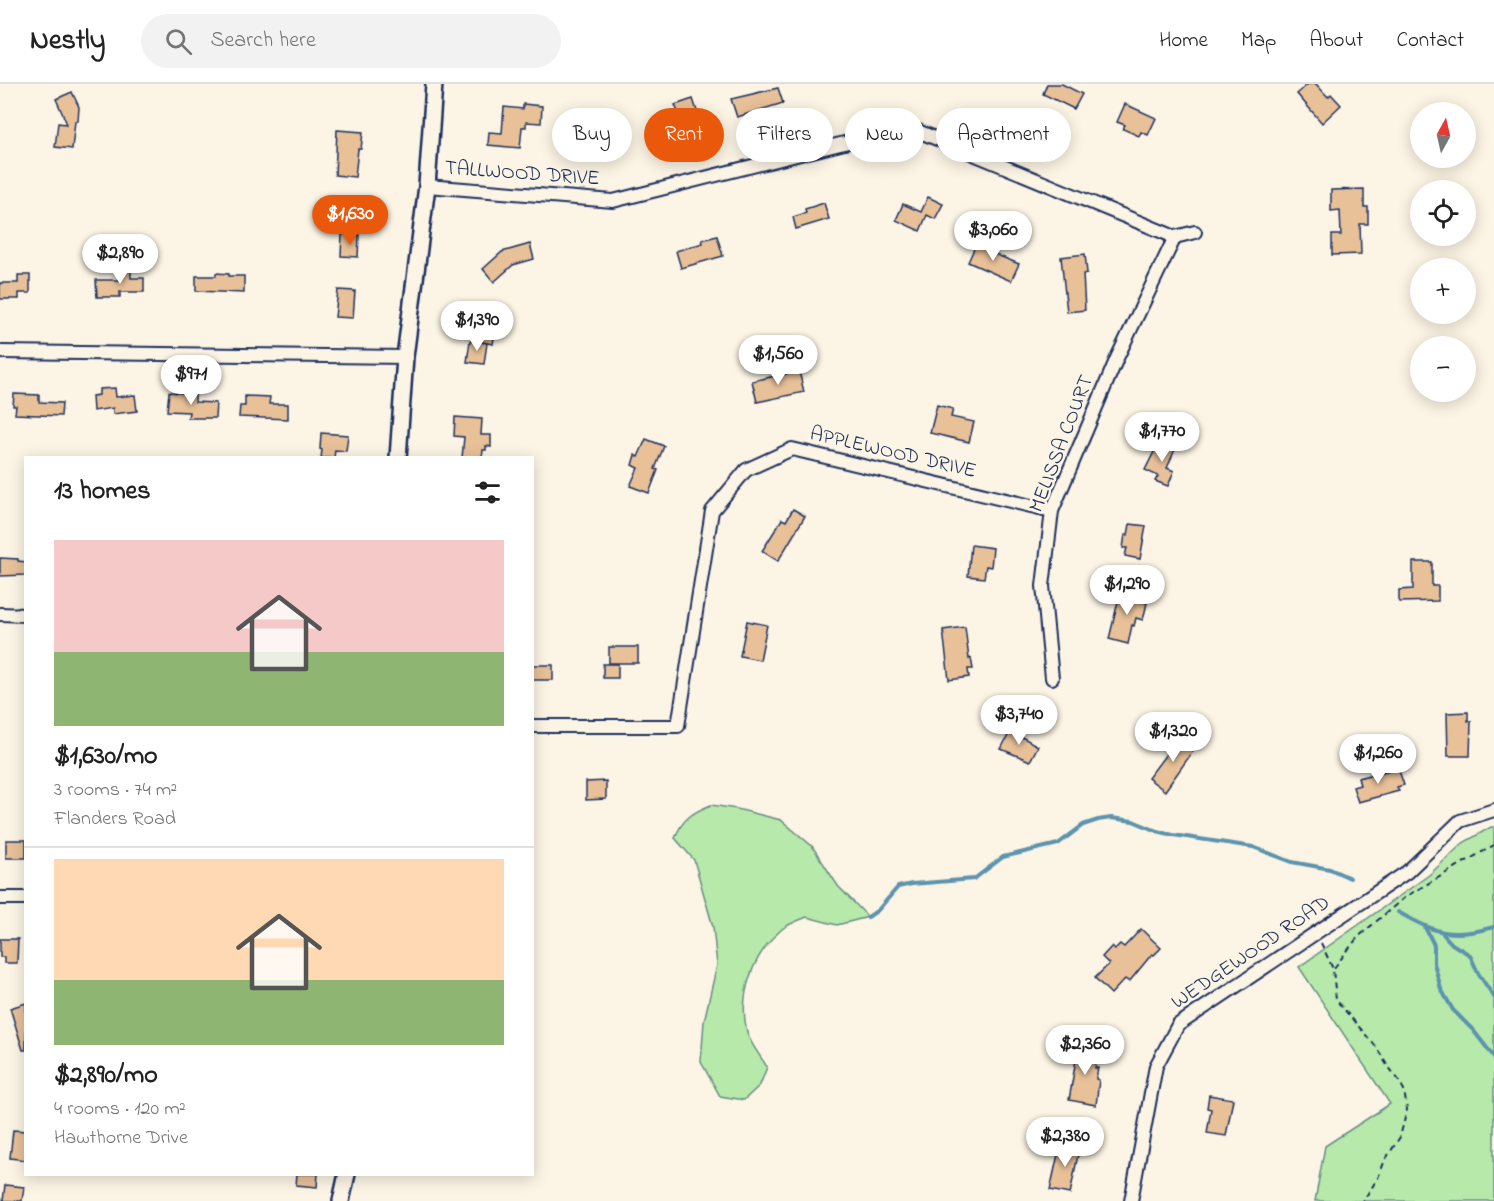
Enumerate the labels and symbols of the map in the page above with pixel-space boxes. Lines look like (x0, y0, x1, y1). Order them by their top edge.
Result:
north arrow (1410, 102, 1476, 168)
street label: TALLWOOD DRIVE (443, 154, 601, 194)
pin: $1,630 (301, 195, 399, 246)
pin: $3,060 (944, 211, 1042, 262)
pin: $2,890 (71, 234, 169, 285)
pin: $1,390 (428, 301, 526, 352)
pin: $1,560 (729, 335, 827, 386)
pin: $971 (155, 355, 227, 406)
street label: MELISSA COURT (1022, 371, 1102, 517)
pin: $1,770 (1113, 412, 1211, 463)
street label: APPLEWOOD DRIVE (807, 419, 979, 487)
pin: $1,290 (1078, 565, 1176, 616)
pin: $3,740 (970, 695, 1068, 746)
pin: $1,320 (1124, 712, 1222, 763)
pin: $1,260 (1329, 734, 1427, 785)
street label: WEDGEWOOD ROAD (1166, 889, 1336, 1017)
pin: $2,360 (1036, 1025, 1134, 1076)
pin: $2,380 (1016, 1117, 1114, 1168)

